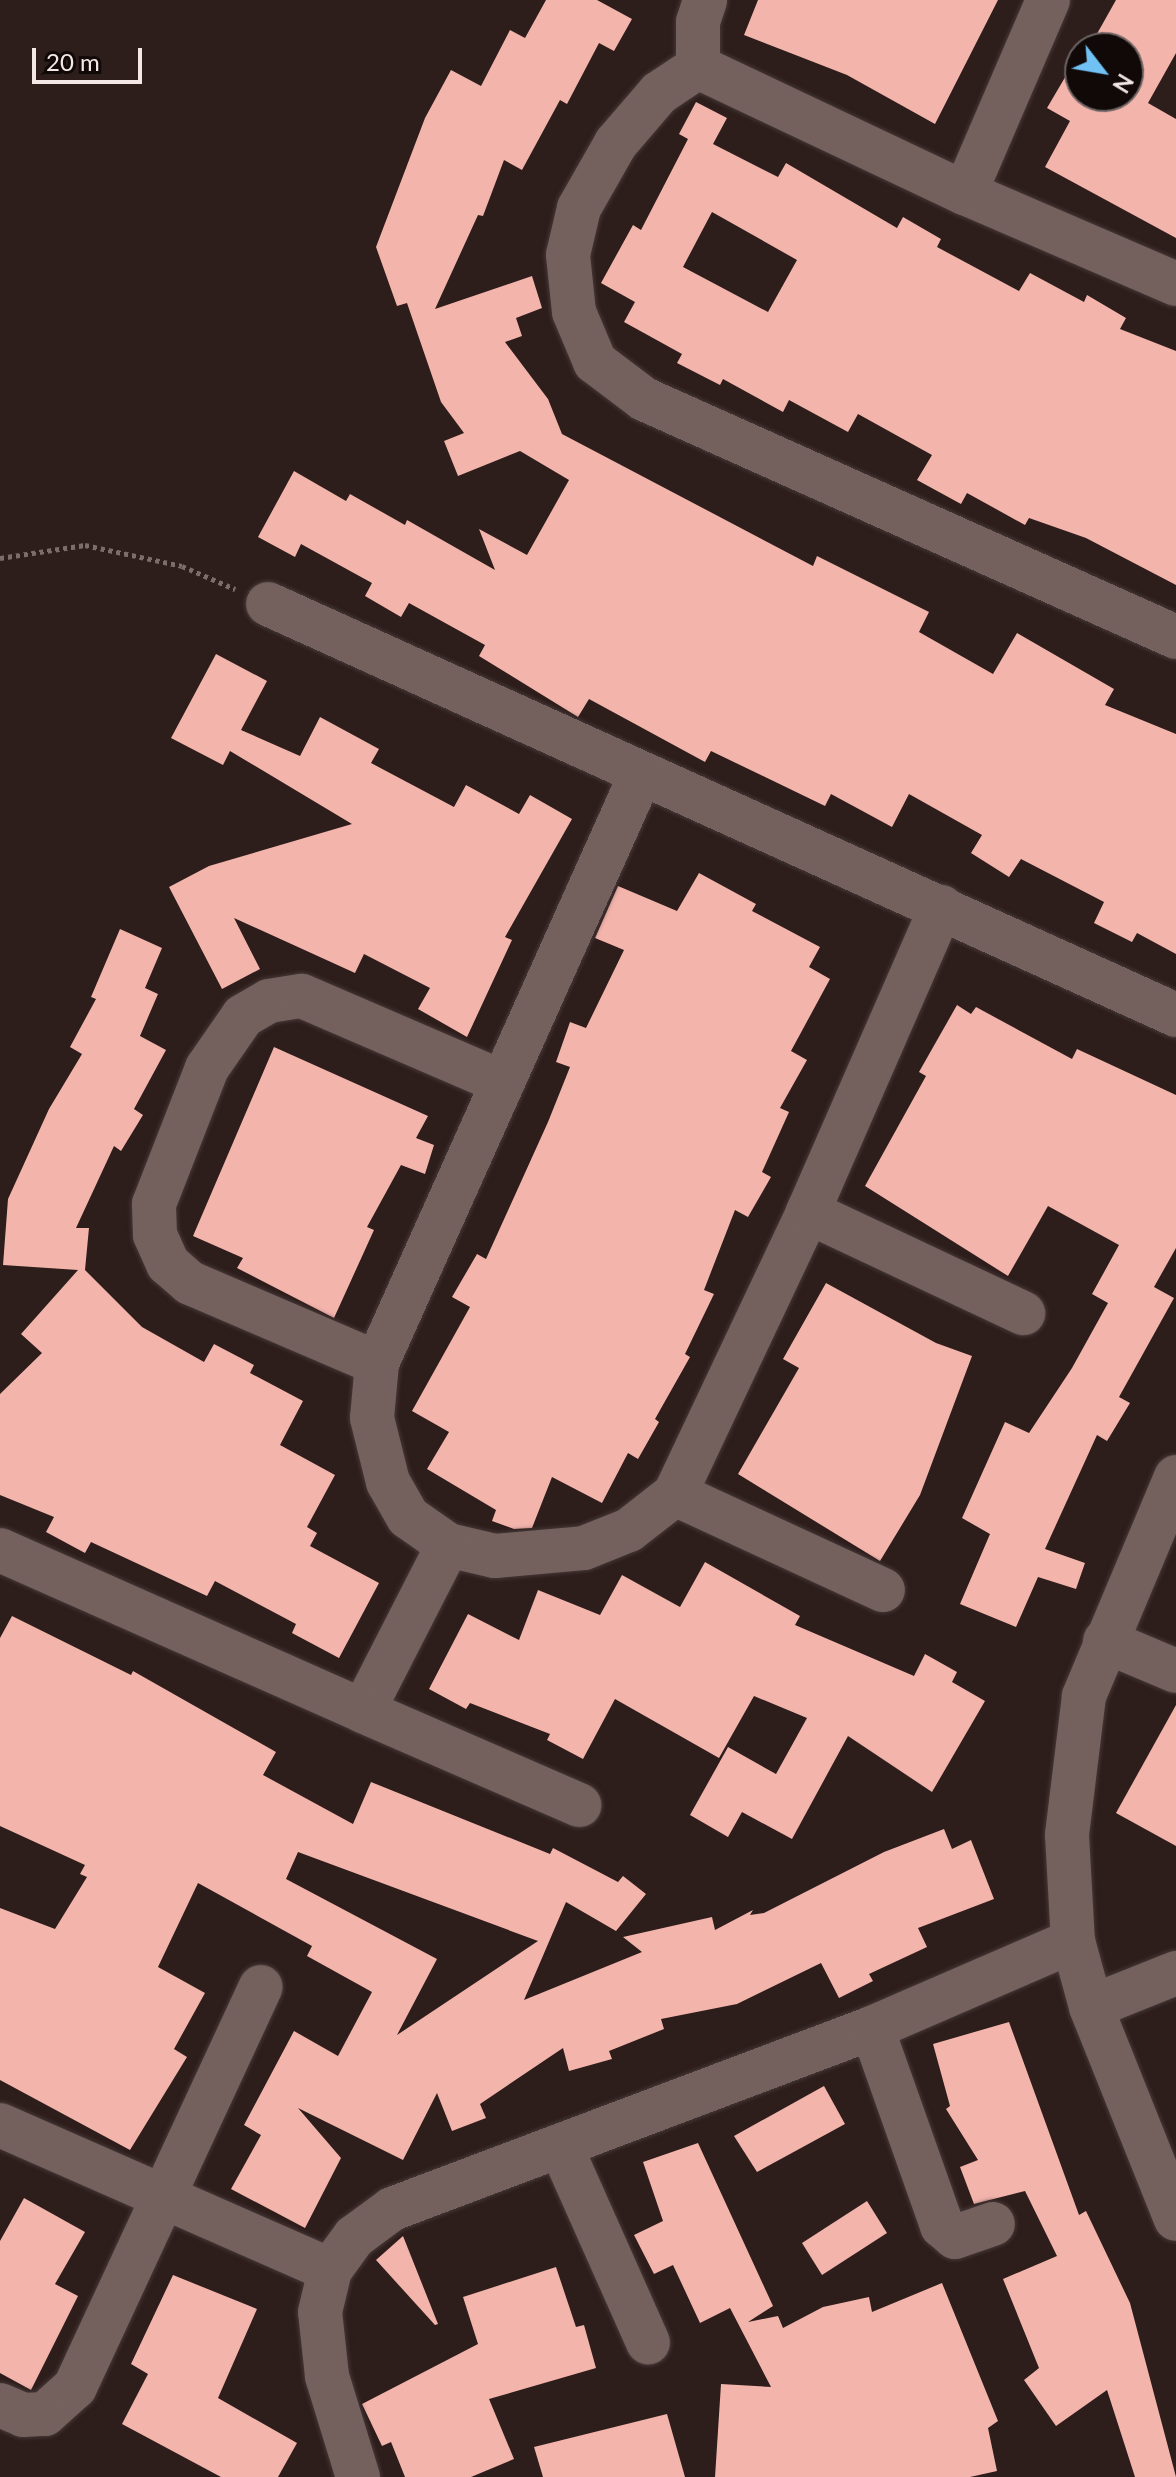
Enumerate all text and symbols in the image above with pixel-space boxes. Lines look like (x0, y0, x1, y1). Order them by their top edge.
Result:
scale bar (36, 32, 146, 82)
north arrow (1064, 32, 1144, 112)
text: 20 m (46, 47, 100, 76)
text: N (1107, 69, 1139, 98)

